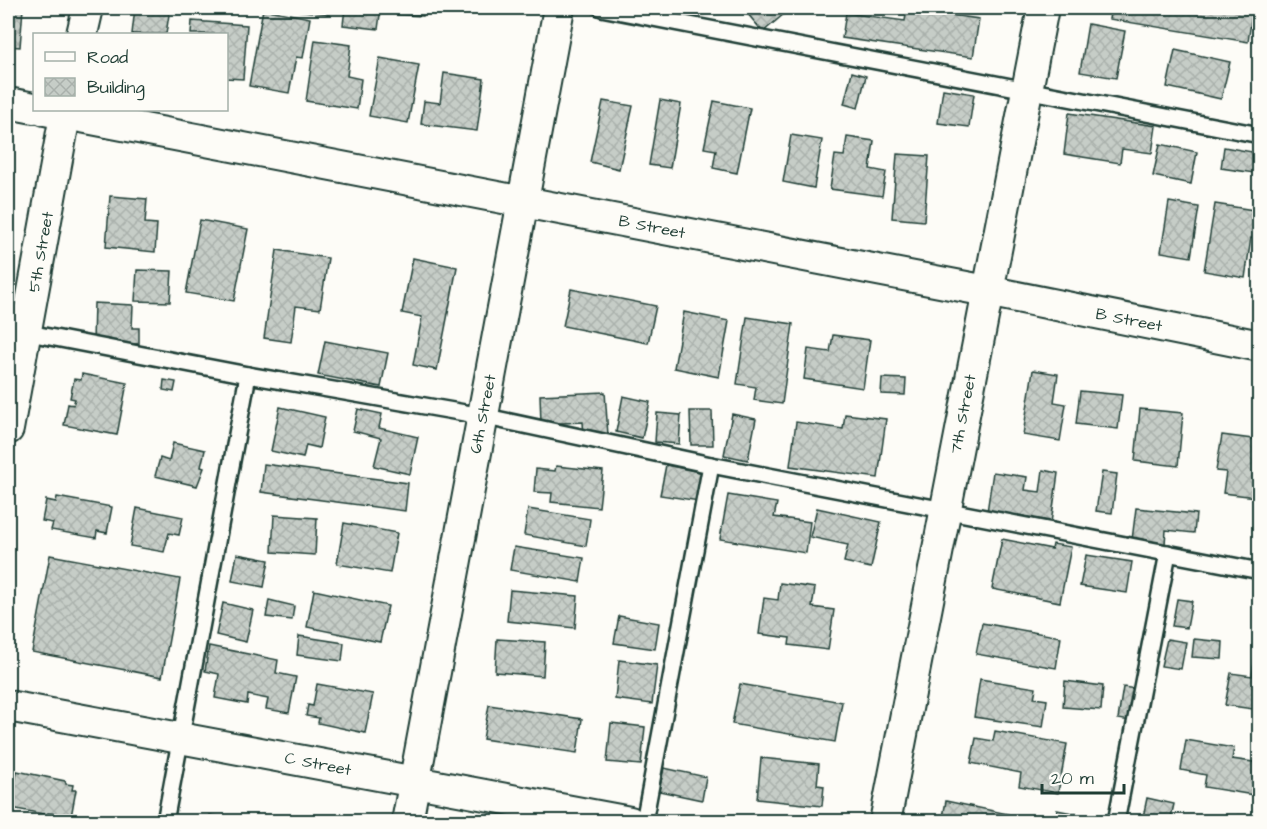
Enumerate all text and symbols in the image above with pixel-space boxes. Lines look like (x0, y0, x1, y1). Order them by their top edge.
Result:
legend (33, 33, 228, 111)
text: Road (87, 45, 128, 70)
text: Building (87, 75, 145, 101)
street label: 5th Street (23, 209, 59, 294)
street label: B Street (617, 210, 688, 244)
street label: B Street (1094, 303, 1165, 337)
street label: 6th Street (465, 372, 502, 455)
street label: 7th Street (945, 372, 982, 455)
street label: C Street (283, 747, 354, 781)
scale bar (1042, 757, 1124, 795)
text: 20 m (1051, 766, 1094, 791)

